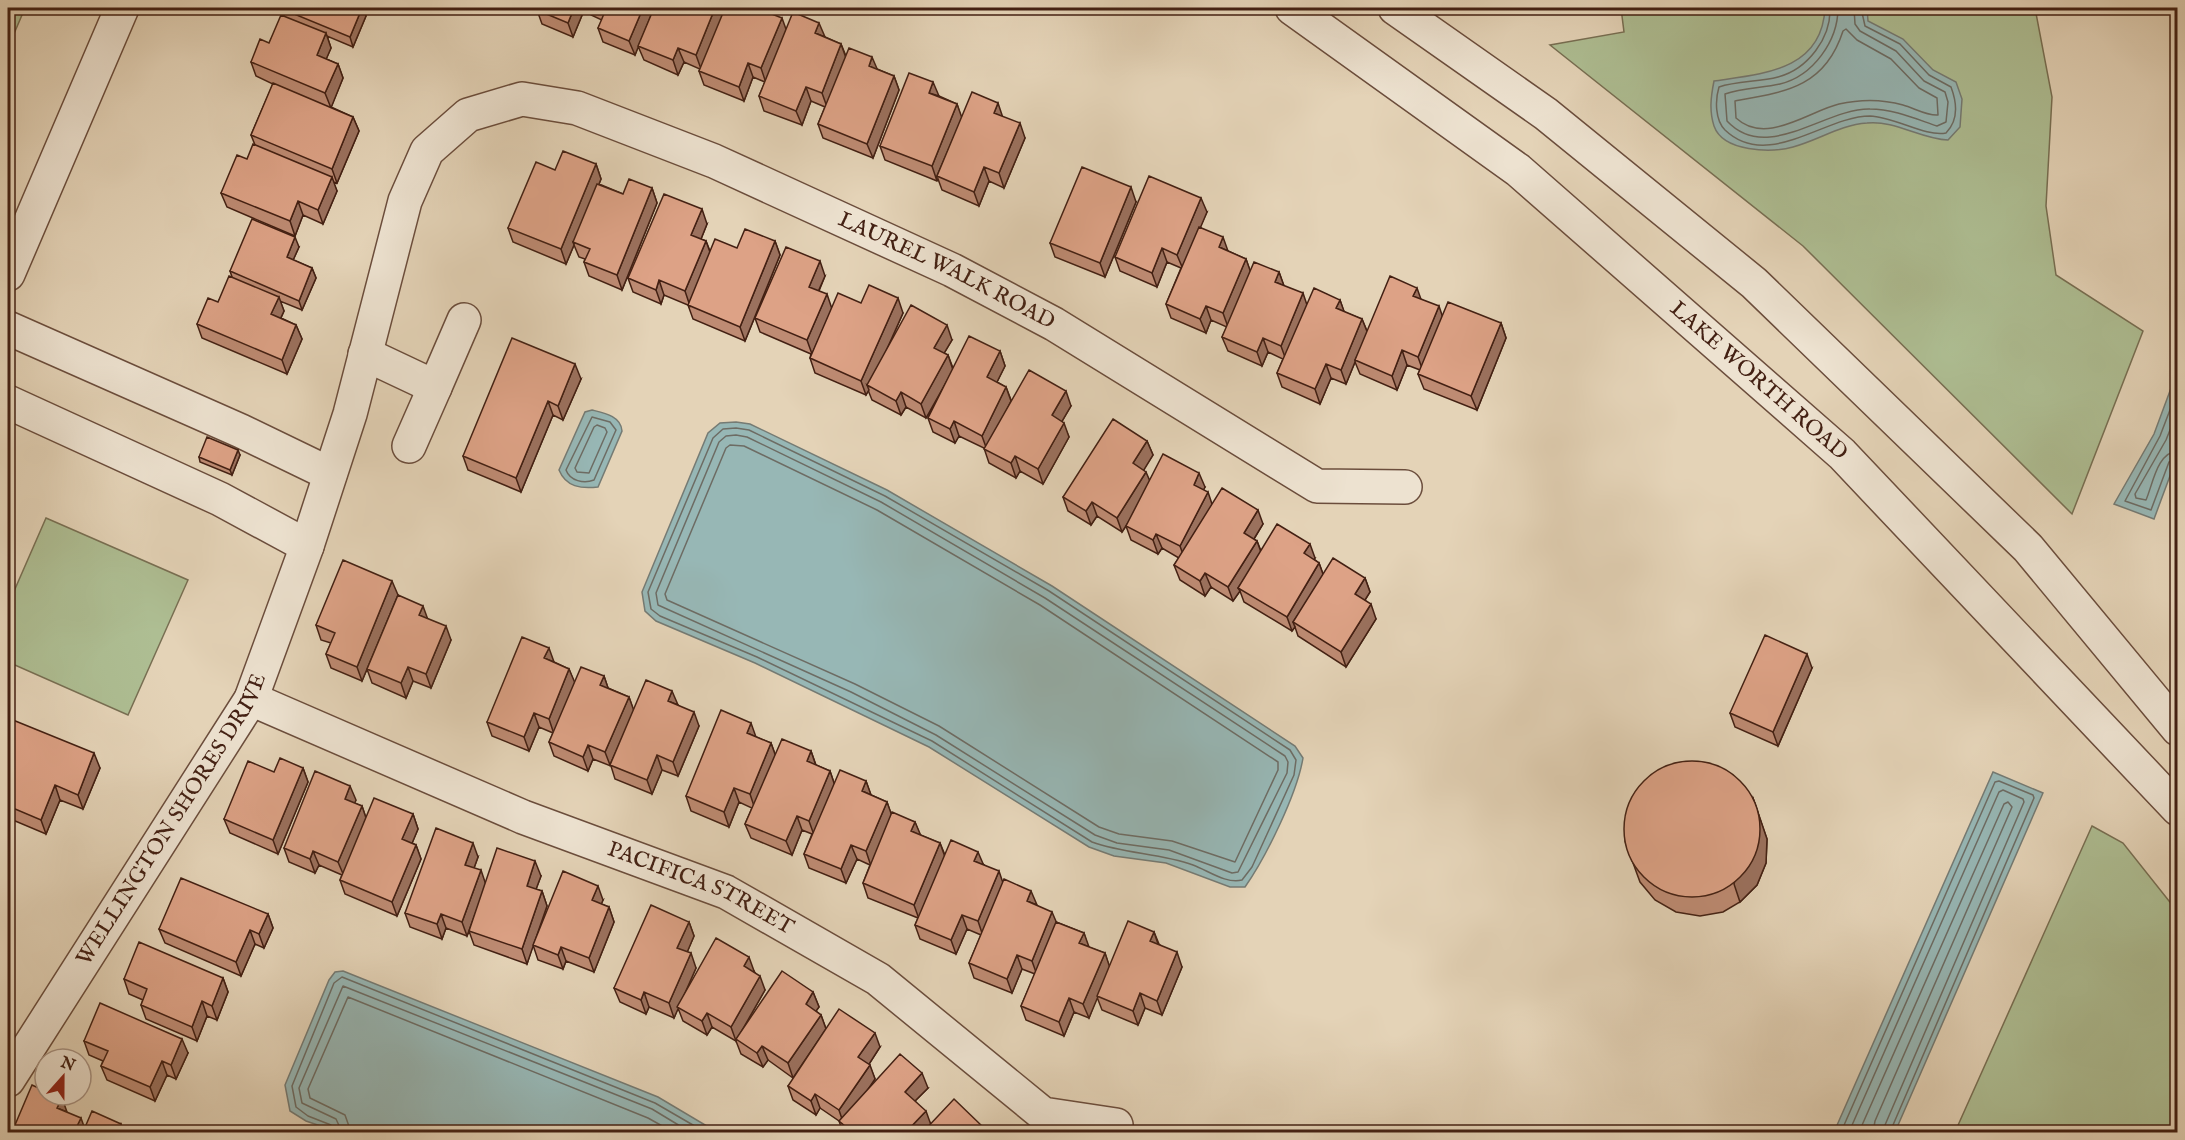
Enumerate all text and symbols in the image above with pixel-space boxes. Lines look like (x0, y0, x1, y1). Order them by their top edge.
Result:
street label: LAUREL WALK ROAD (834, 206, 1060, 336)
street label: LAKE WORTH ROAD (1664, 295, 1854, 467)
street label: WELLINGTON SHORES DRIVE (70, 670, 273, 971)
street label: PACIFICA STREET (604, 835, 799, 942)
north arrow (33, 1047, 93, 1107)
text: N (57, 1053, 78, 1077)

